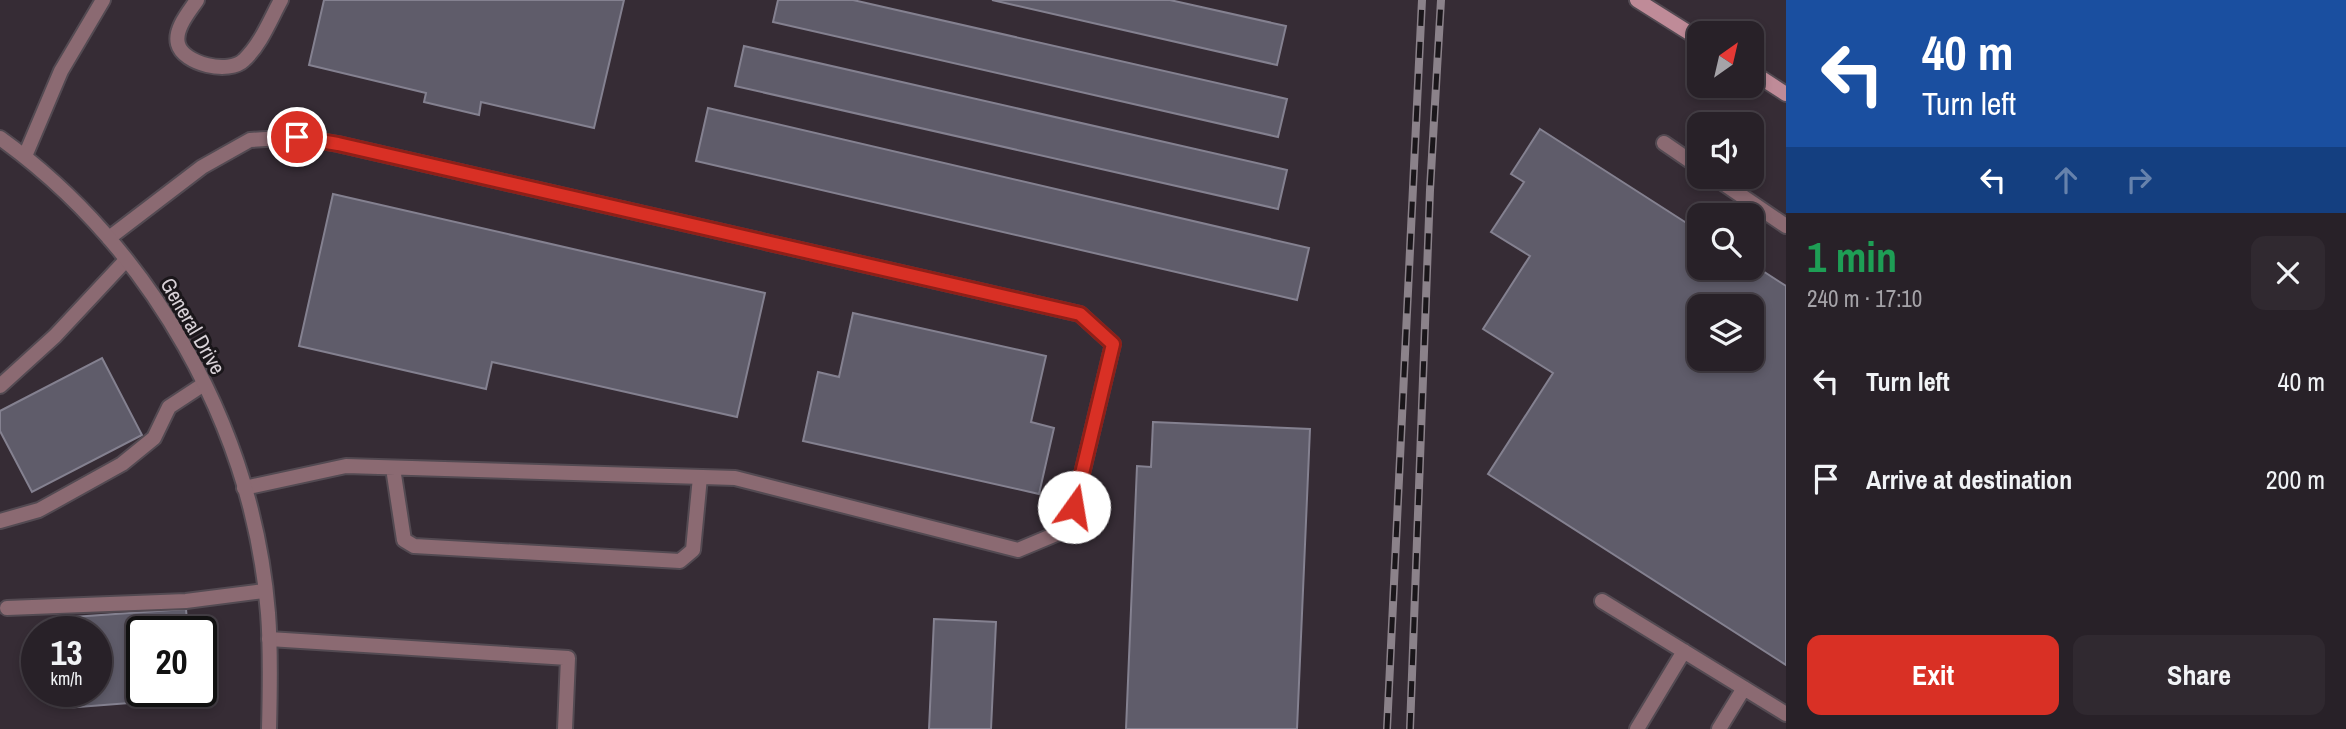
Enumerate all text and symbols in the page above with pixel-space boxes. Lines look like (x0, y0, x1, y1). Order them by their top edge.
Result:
text: 40 m (1922, 19, 2014, 85)
north arrow (1687, 21, 1764, 98)
map controls (1687, 21, 1764, 371)
icon: left (1807, 28, 1898, 119)
text: Turn left (1922, 82, 2016, 125)
pin (267, 107, 327, 167)
button: sound (1687, 112, 1764, 189)
icon: arrive (278, 118, 316, 156)
icon: left (1974, 161, 2012, 199)
icon: ahead (2047, 161, 2085, 199)
icon: right (2120, 161, 2158, 199)
button: search (1687, 203, 1764, 280)
text: 1 min (1807, 229, 1897, 285)
button: close (2251, 236, 2325, 310)
street label: General Drive (154, 272, 232, 380)
text: 240 m · 17:10 (1807, 283, 1922, 314)
button: layers (1687, 294, 1764, 371)
icon: left (1807, 362, 1845, 400)
text: Turn left (1866, 364, 1950, 399)
text: 40 m (2278, 364, 2325, 399)
icon: arrive (1807, 460, 1845, 498)
text: Arrive at destination (1866, 462, 2072, 497)
text: 200 m (2266, 462, 2325, 497)
position arrow (1037, 470, 1111, 544)
speed limit sign: 20 (126, 616, 217, 707)
text: 13 (51, 629, 82, 676)
button: Exit (1807, 635, 2059, 715)
button: Share (2073, 635, 2325, 715)
text: km/h (51, 666, 83, 691)

